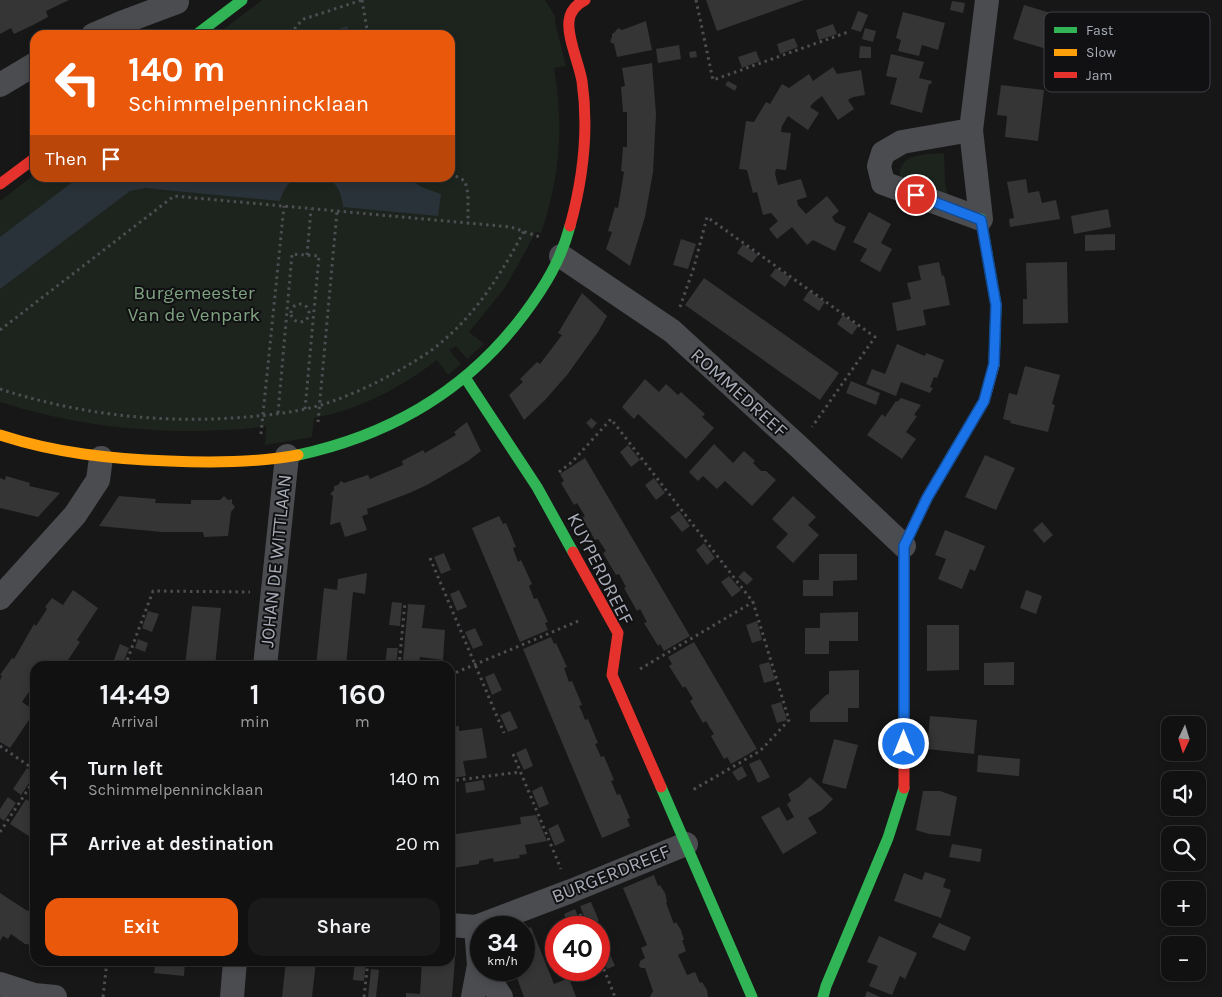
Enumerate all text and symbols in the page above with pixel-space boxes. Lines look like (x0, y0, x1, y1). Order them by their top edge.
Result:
legend (1044, 12, 1210, 92)
text: Fast (1086, 22, 1113, 39)
text: Slow (1086, 44, 1116, 61)
text: 140 m (128, 49, 226, 90)
icon: left (45, 50, 110, 115)
text: Jam (1086, 67, 1112, 84)
text: Schimmelpennincklaan (128, 91, 369, 117)
icon: arrive (97, 145, 125, 173)
text: Then (45, 148, 87, 170)
pin (895, 174, 937, 216)
icon: arrive (902, 181, 930, 209)
park label: Burgemeester Van de Venpark (128, 282, 261, 326)
street label: ROMMEDREEF (686, 344, 792, 442)
street label: JOHAN DE WITTLAAN (256, 473, 296, 649)
street label: KUYPERDREEF (562, 509, 638, 629)
text: 14:49 (99, 676, 171, 712)
text: 1 (249, 676, 260, 712)
text: 160 (339, 676, 386, 712)
text: Arrival (112, 712, 158, 731)
text: min (240, 712, 269, 731)
text: m (355, 712, 370, 731)
north arrow (1161, 716, 1206, 761)
map controls (1161, 716, 1206, 981)
position arrow (877, 717, 929, 769)
text: Turn left (88, 758, 163, 780)
icon: left (45, 765, 73, 793)
text: 140 m (390, 768, 440, 790)
button: sound (1161, 771, 1206, 816)
text: Schimmelpennincklaan (88, 780, 263, 799)
button: search (1161, 826, 1206, 871)
icon: arrive (45, 830, 73, 858)
text: Arrive at destination (88, 833, 274, 855)
text: 20 m (395, 833, 440, 855)
street label: BURGERDREEF (549, 840, 674, 908)
button: + (1161, 881, 1206, 926)
button: Exit (45, 898, 238, 956)
button: Share (248, 898, 440, 956)
speed limit sign: 40 (545, 916, 610, 981)
text: 34 (487, 928, 518, 957)
button: − (1161, 936, 1206, 981)
text: km/h (487, 954, 518, 968)

